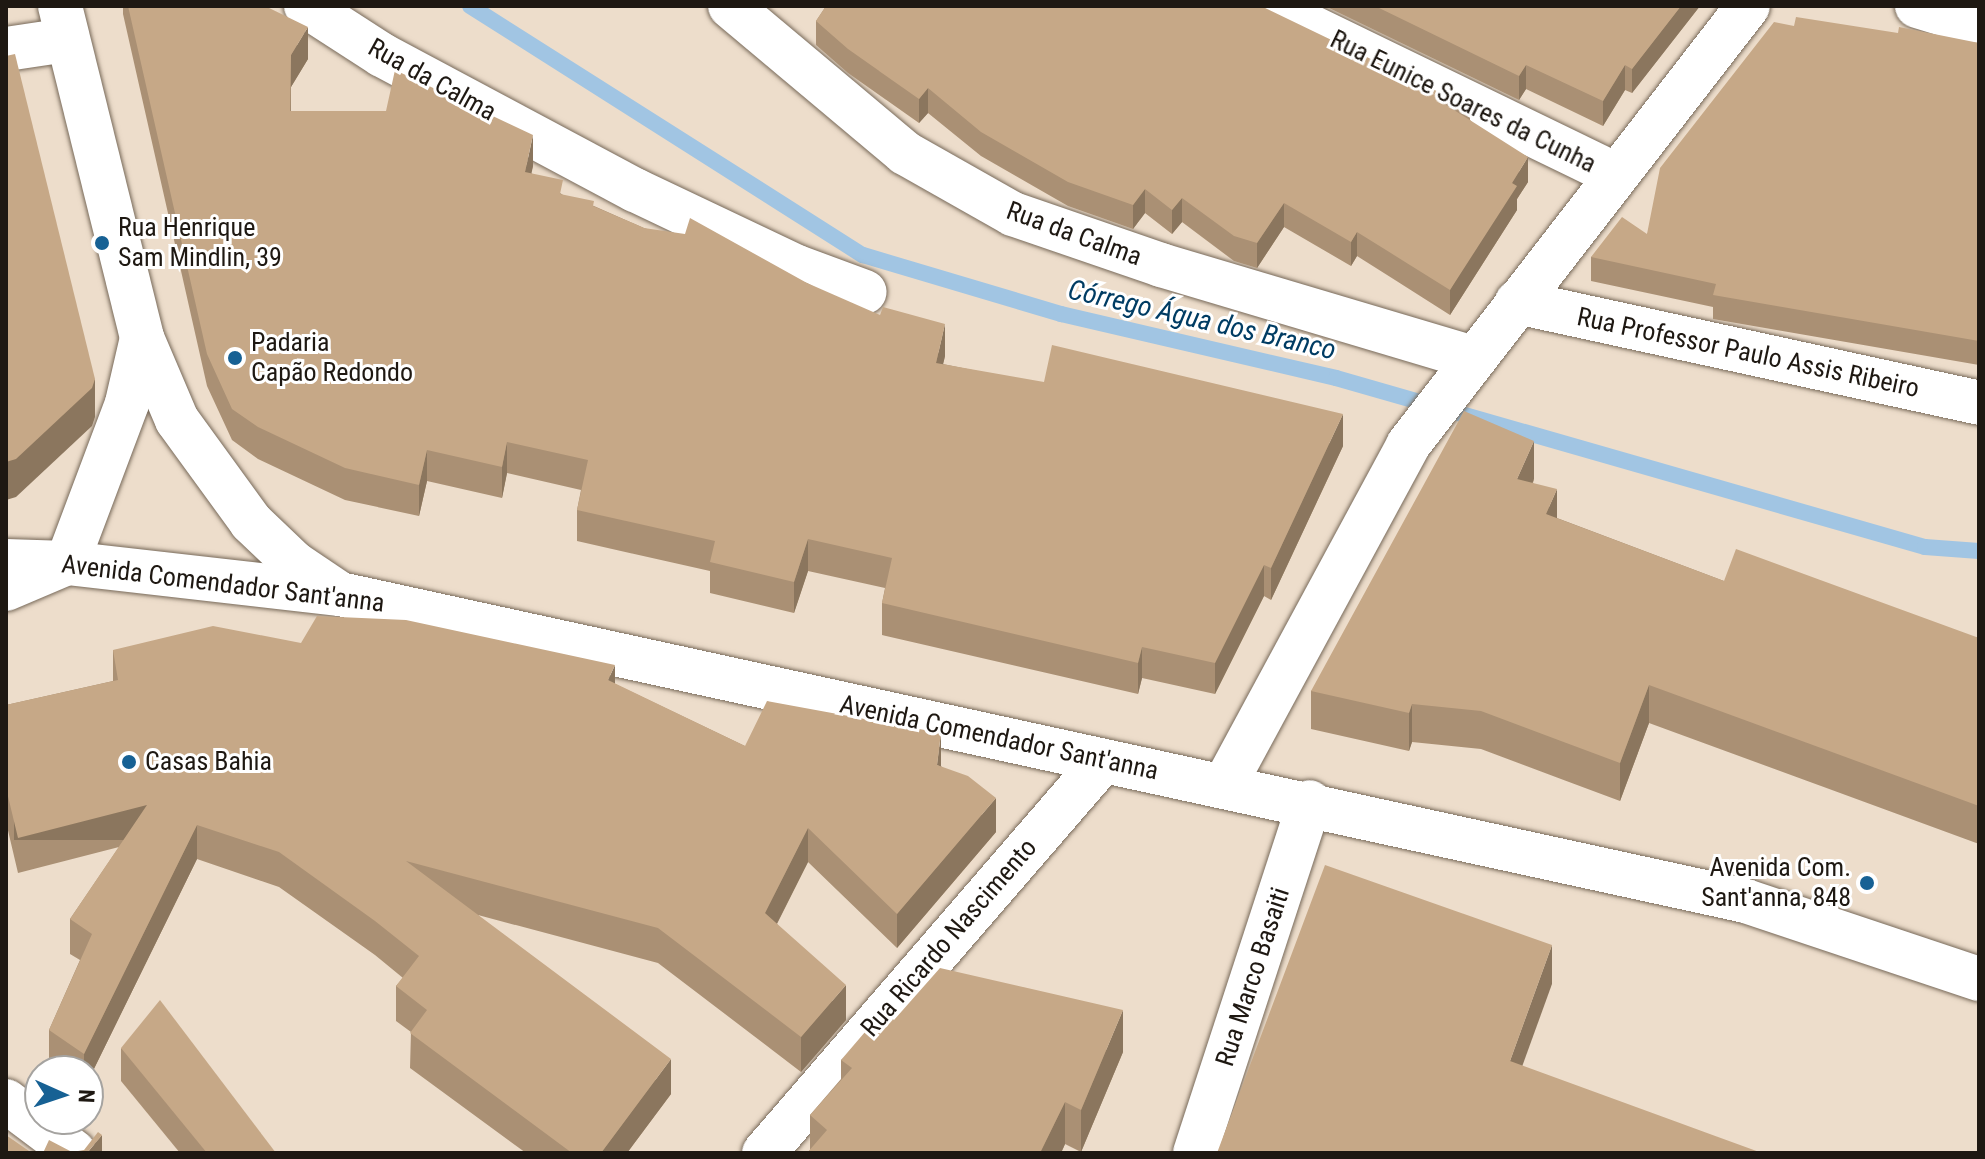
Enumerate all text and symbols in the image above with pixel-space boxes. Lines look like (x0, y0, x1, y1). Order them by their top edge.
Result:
street label: Rua Eunice Soares da Cunha (1325, 24, 1601, 180)
street label: Rua da Calma (363, 32, 501, 128)
street label: Rua da Calma (1002, 195, 1146, 273)
place label: Rua Henrique Sam Mindlin, 39 (118, 212, 282, 274)
marker: Rua Henrique Sam Mindlin, 39 (93, 234, 111, 252)
water label: Córrego Água dos Branco (1065, 273, 1339, 367)
street label: Rua Professor Paulo Assis Ribeiro (1574, 301, 1922, 405)
place label: Padaria Capão Redondo (251, 327, 413, 388)
marker: Padaria Capão Redondo (226, 349, 244, 367)
street label: Avenida Comendador Sant'anna (60, 549, 386, 619)
street label: Avenida Comendador Sant'anna (837, 689, 1161, 787)
place label: Casas Bahia (145, 746, 272, 778)
marker: Casas Bahia (120, 753, 138, 771)
street label: Rua Ricardo Nascimento (855, 833, 1043, 1043)
place label: Avenida Com. Sant'anna, 848 (1701, 852, 1851, 914)
marker: Avenida Com. Sant'anna, 848 (1858, 874, 1876, 892)
street label: Rua Marco Basaiti (1209, 884, 1297, 1070)
north arrow (24, 1055, 104, 1135)
text: N (74, 1089, 99, 1104)

